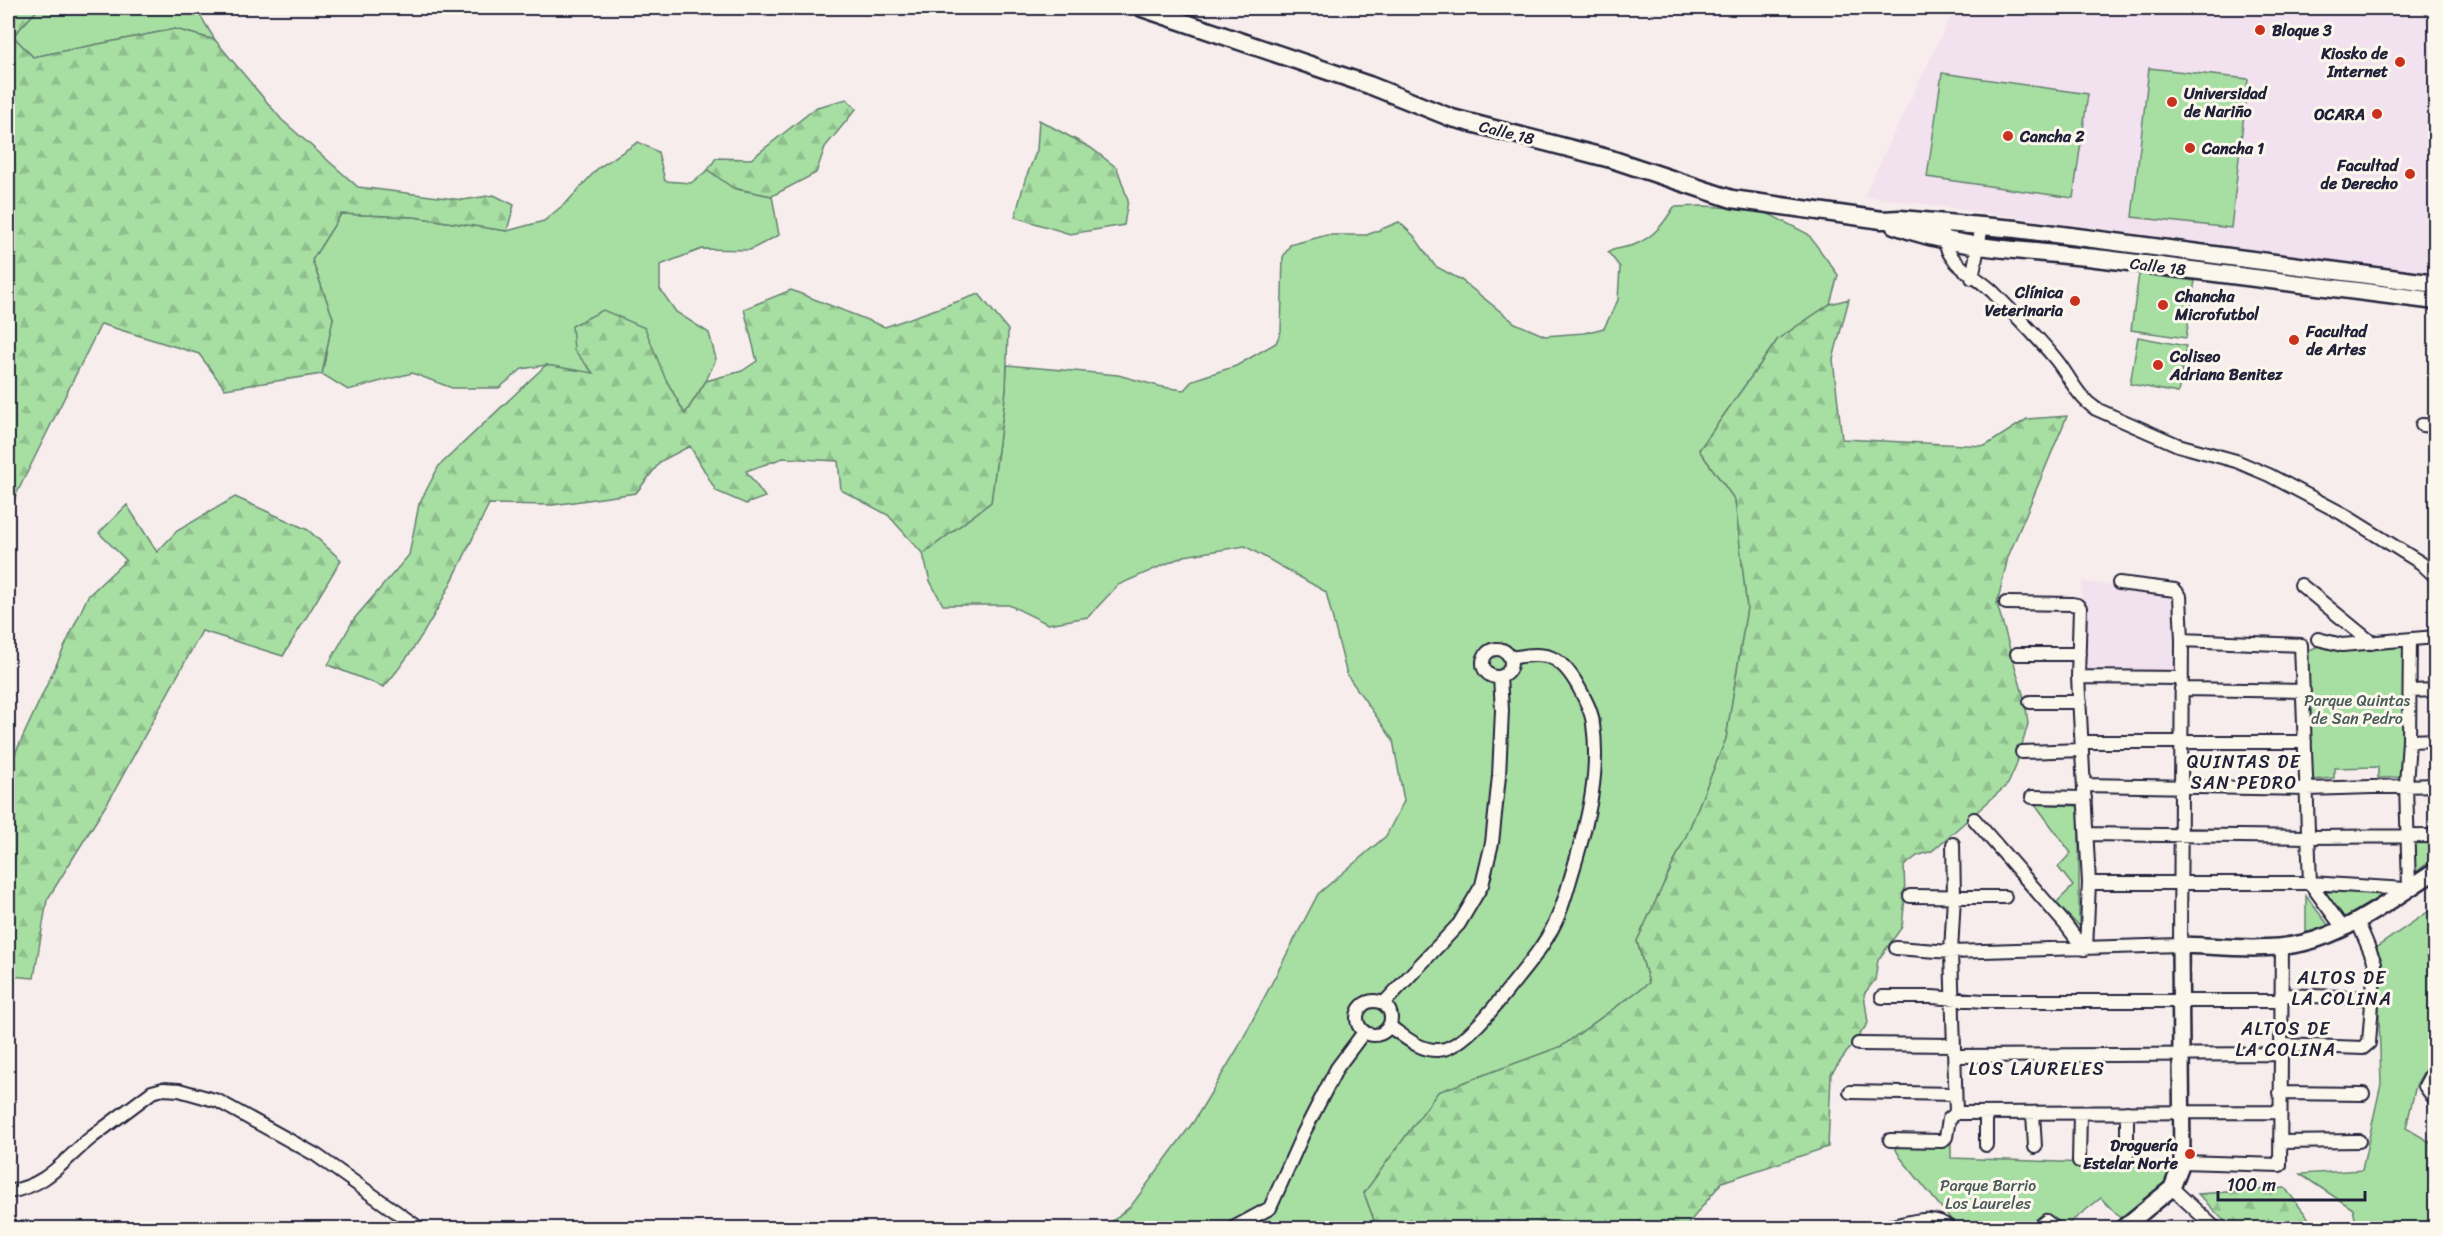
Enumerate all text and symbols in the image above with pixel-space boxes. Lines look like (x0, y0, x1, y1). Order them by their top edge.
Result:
place label: Bloque 3 (2272, 16, 2332, 45)
marker: Bloque 3 (2253, 23, 2267, 37)
place label: Kiosko de Internet (2320, 39, 2389, 86)
marker: Kiosko de Internet (2393, 55, 2407, 69)
place label: Universidad de Nariño (2184, 79, 2268, 126)
marker: Universidad de Nariño (2165, 95, 2179, 109)
place label: OCARA (2313, 100, 2365, 129)
marker: OCARA (2370, 107, 2384, 121)
street label: Calle 18 (1476, 112, 1538, 153)
place label: Cancha 2 (2019, 122, 2085, 151)
marker: Cancha 2 (2001, 129, 2015, 143)
place label: Cancha 1 (2201, 134, 2264, 163)
marker: Cancha 1 (2183, 141, 2197, 155)
place label: Facultad de Derecho (2321, 151, 2400, 198)
marker: Facultad de Derecho (2403, 167, 2417, 181)
street label: Calle 18 (2128, 249, 2188, 284)
place label: Clínica Veterinaria (1985, 278, 2064, 325)
place label: Chancha Microfutbol (2174, 282, 2260, 329)
marker: Clínica Veterinaria (2068, 294, 2082, 308)
marker: Chancha Microfutbol (2156, 298, 2170, 312)
place label: Facultad de Artes (2305, 317, 2368, 364)
marker: Facultad de Artes (2287, 333, 2301, 347)
place label: Coliseo Adriana Benitez (2169, 342, 2283, 389)
marker: Coliseo Adriana Benitez (2151, 358, 2165, 372)
park label: Parque Quintas de San Pedro (2304, 686, 2410, 733)
district label: QUINTAS DE SAN PEDRO (2187, 746, 2301, 799)
district label: ALTOS DE LA COLINA (2292, 962, 2392, 1015)
district label: ALTOS DE LA COLINA (2236, 1013, 2336, 1066)
district label: LOS LAURELES (1969, 1053, 2105, 1085)
place label: Droguería Estelar Norte (2083, 1131, 2179, 1178)
marker: Droguería Estelar Norte (2183, 1147, 2197, 1161)
scale bar (2218, 1164, 2365, 1202)
text: 100 m (2227, 1169, 2276, 1201)
park label: Parque Barrio Los Laureles (1940, 1171, 2036, 1218)

